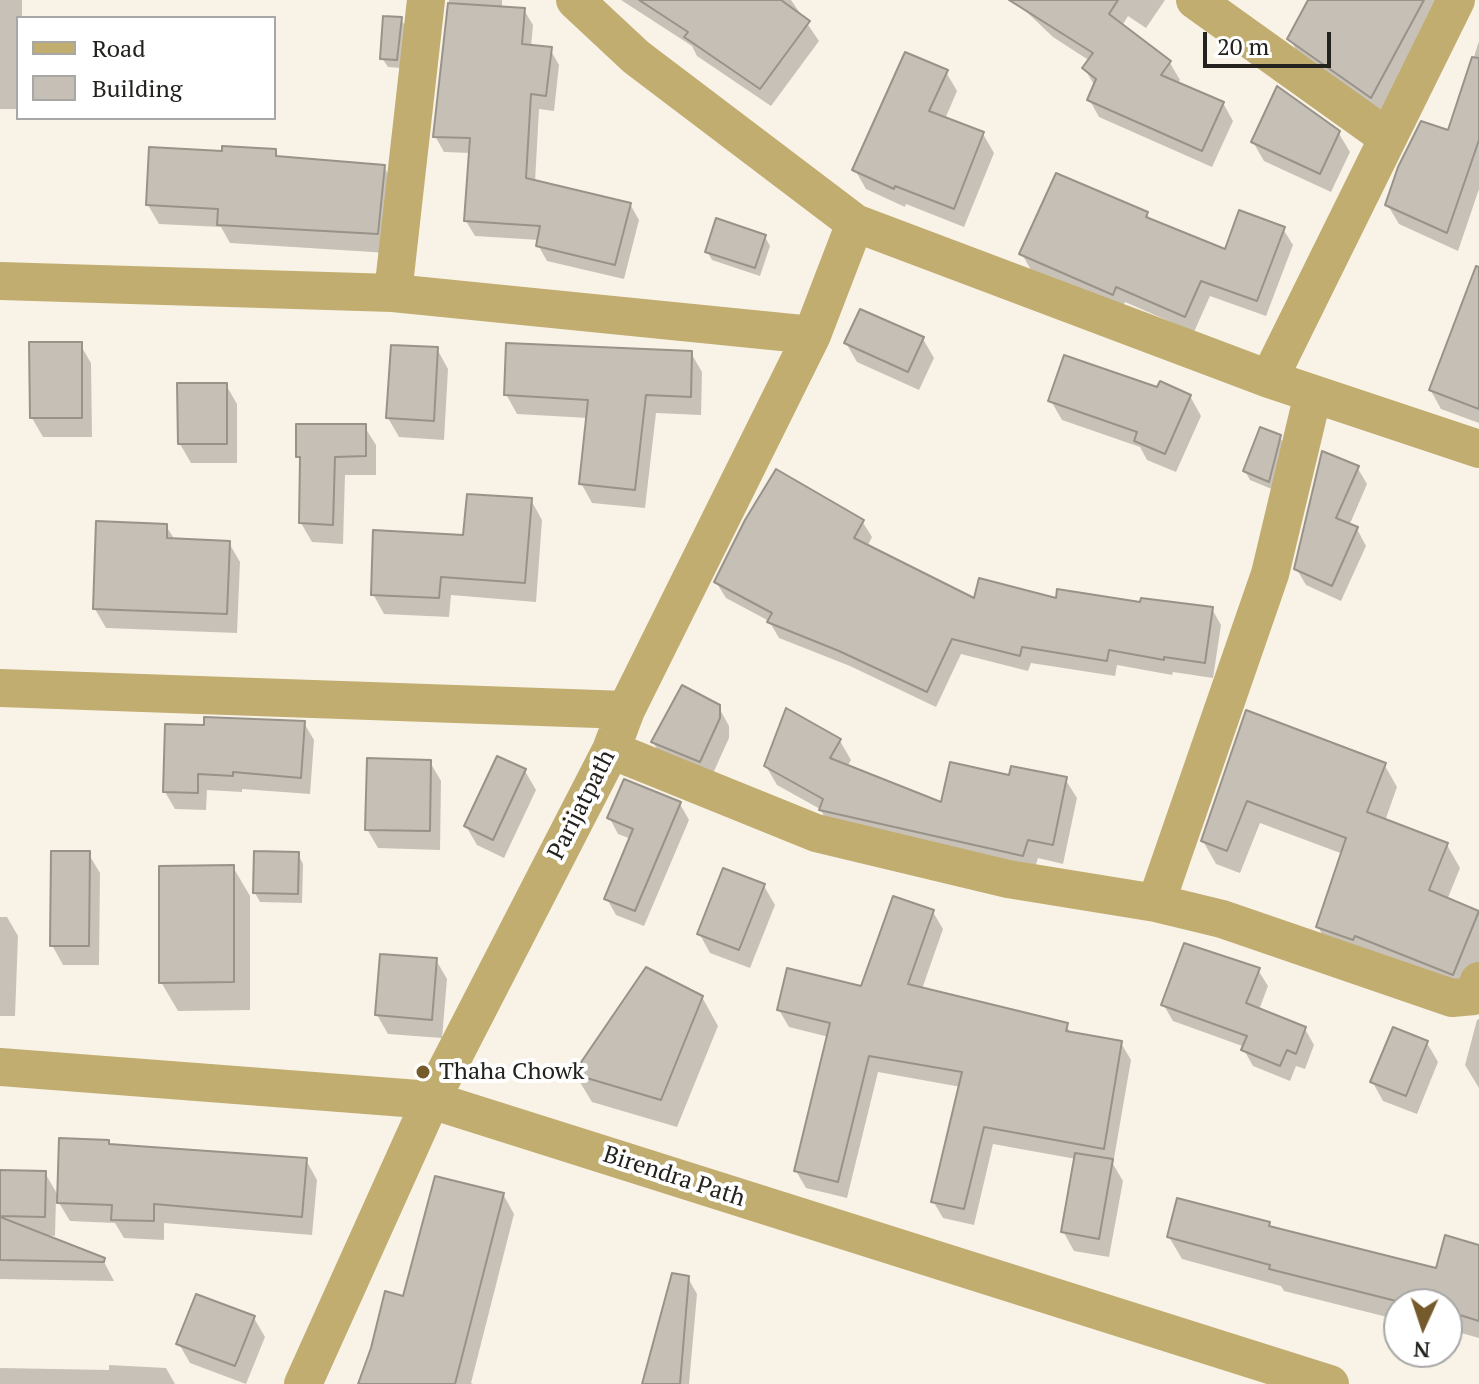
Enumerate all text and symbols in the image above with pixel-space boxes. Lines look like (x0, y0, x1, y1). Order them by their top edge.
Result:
legend (16, 16, 276, 120)
scale bar (1207, 16, 1335, 66)
text: 20 m (1217, 30, 1269, 62)
text: Road (92, 32, 146, 64)
text: Building (92, 72, 182, 104)
street label: Parijatpath (542, 745, 622, 865)
place label: Thaha Chowk (439, 1058, 584, 1086)
marker: Thaha Chowk (414, 1063, 432, 1081)
street label: Birendra Path (599, 1141, 749, 1213)
north arrow (1383, 1288, 1463, 1368)
text: N (1413, 1336, 1431, 1365)

